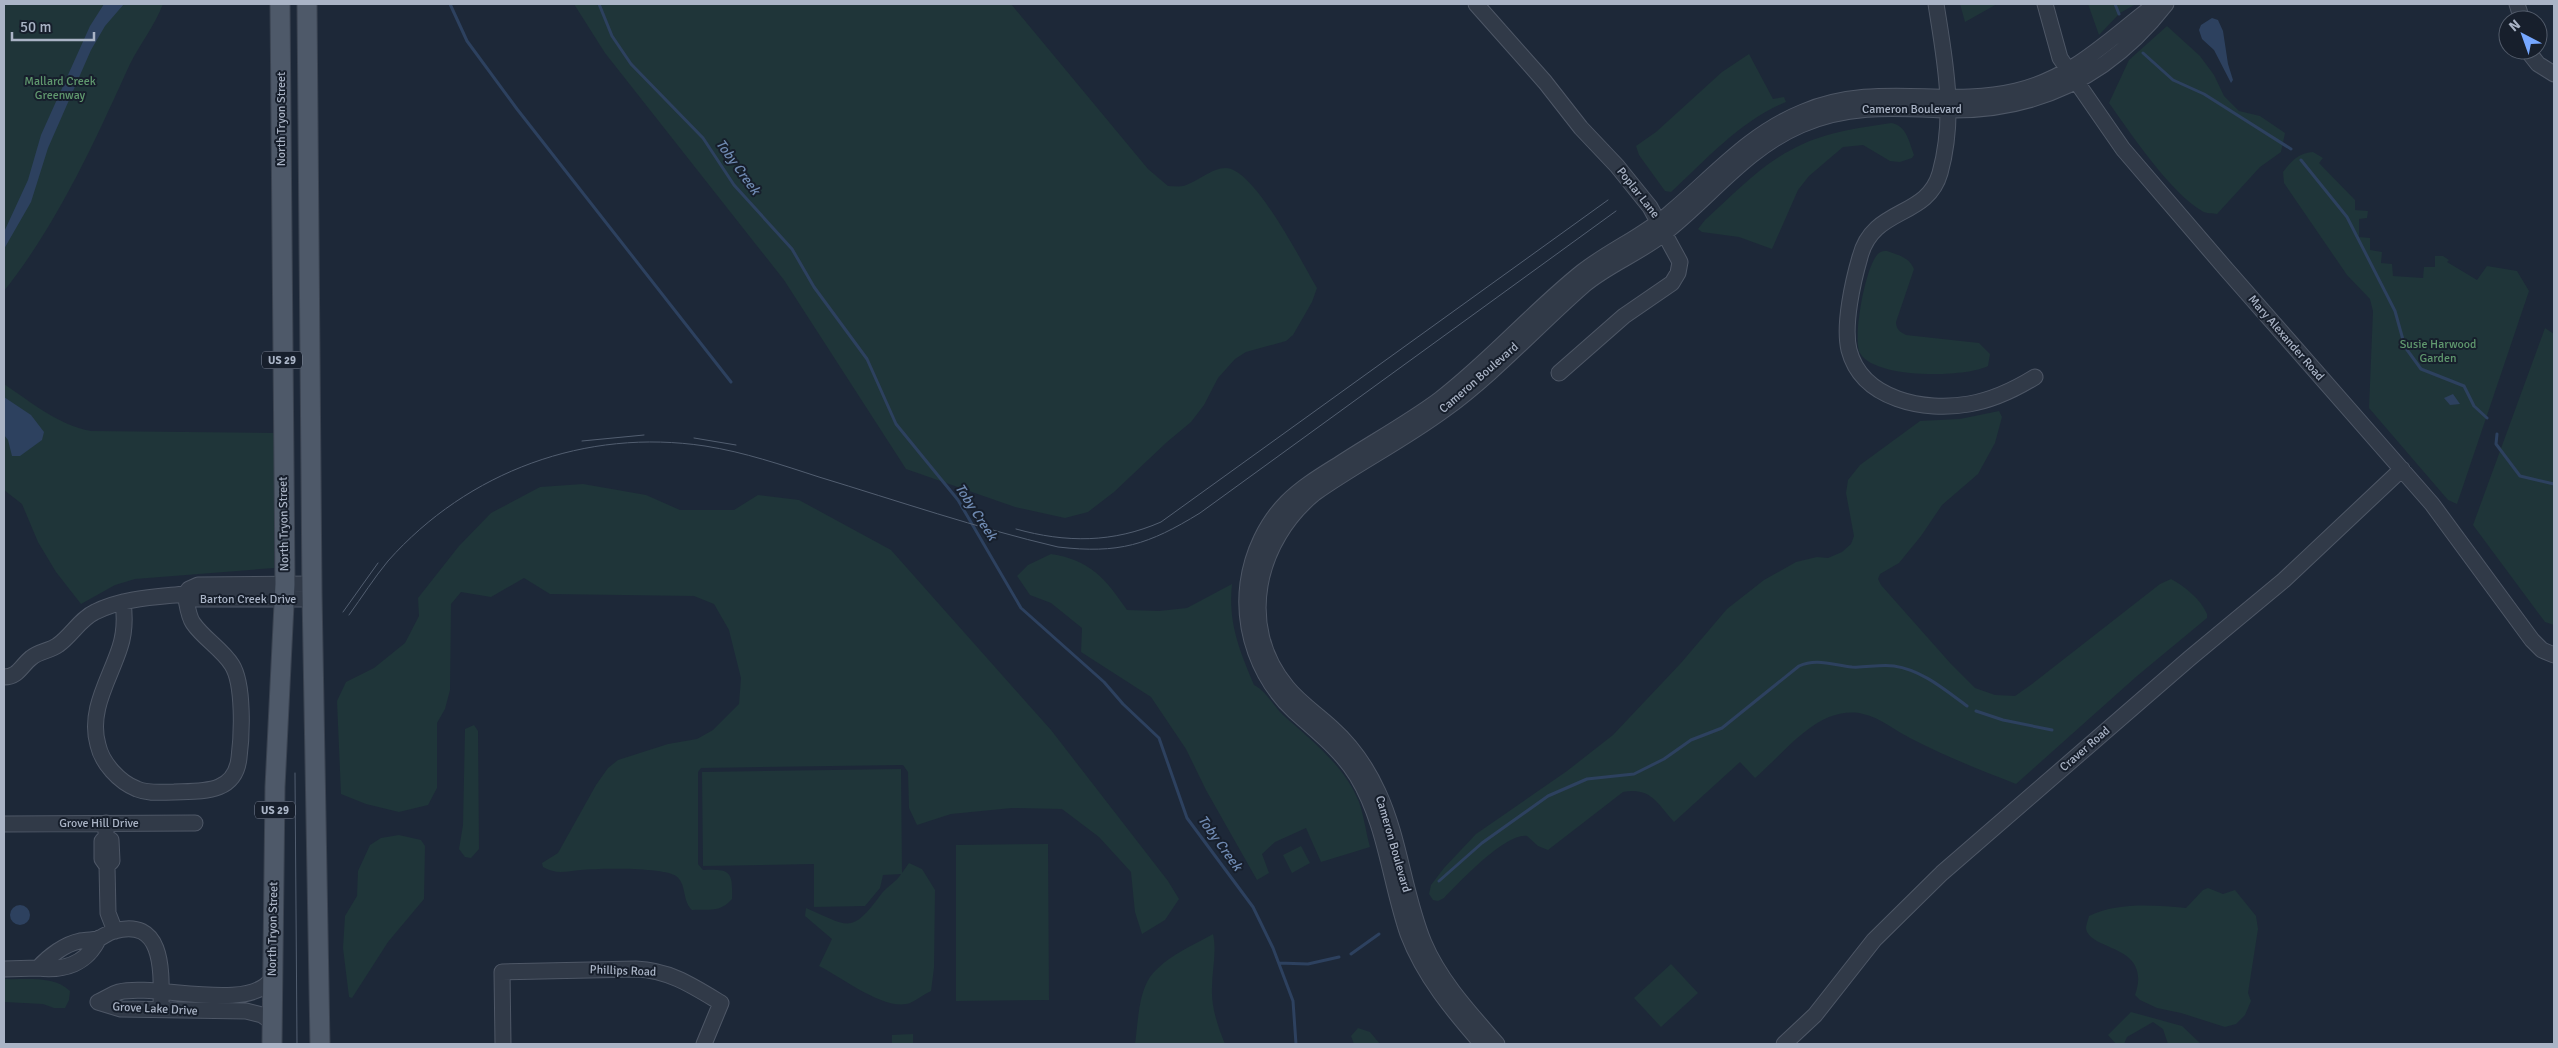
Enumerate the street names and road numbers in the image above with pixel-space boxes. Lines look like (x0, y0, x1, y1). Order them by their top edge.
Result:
street label: North Tryon Street (274, 72, 289, 166)
street label: Cameron Boulevard (1862, 102, 1962, 117)
street label: Poplar Lane (1613, 165, 1663, 221)
street label: Mary Alexander Road (2245, 292, 2327, 384)
street label: Cameron Boulevard (1436, 340, 1522, 416)
road number: US 29 (262, 352, 302, 368)
street label: North Tryon Street (276, 477, 292, 571)
street label: Barton Creek Drive (200, 592, 296, 607)
street label: Craver Road (2057, 723, 2113, 775)
street label: Cameron Boulevard (1372, 794, 1414, 894)
road number: US 29 (255, 802, 295, 818)
street label: Grove Hill Drive (59, 816, 139, 831)
street label: North Tryon Street (265, 882, 281, 976)
street label: Phillips Road (589, 962, 657, 980)
street label: Grove Lake Drive (112, 999, 198, 1019)

